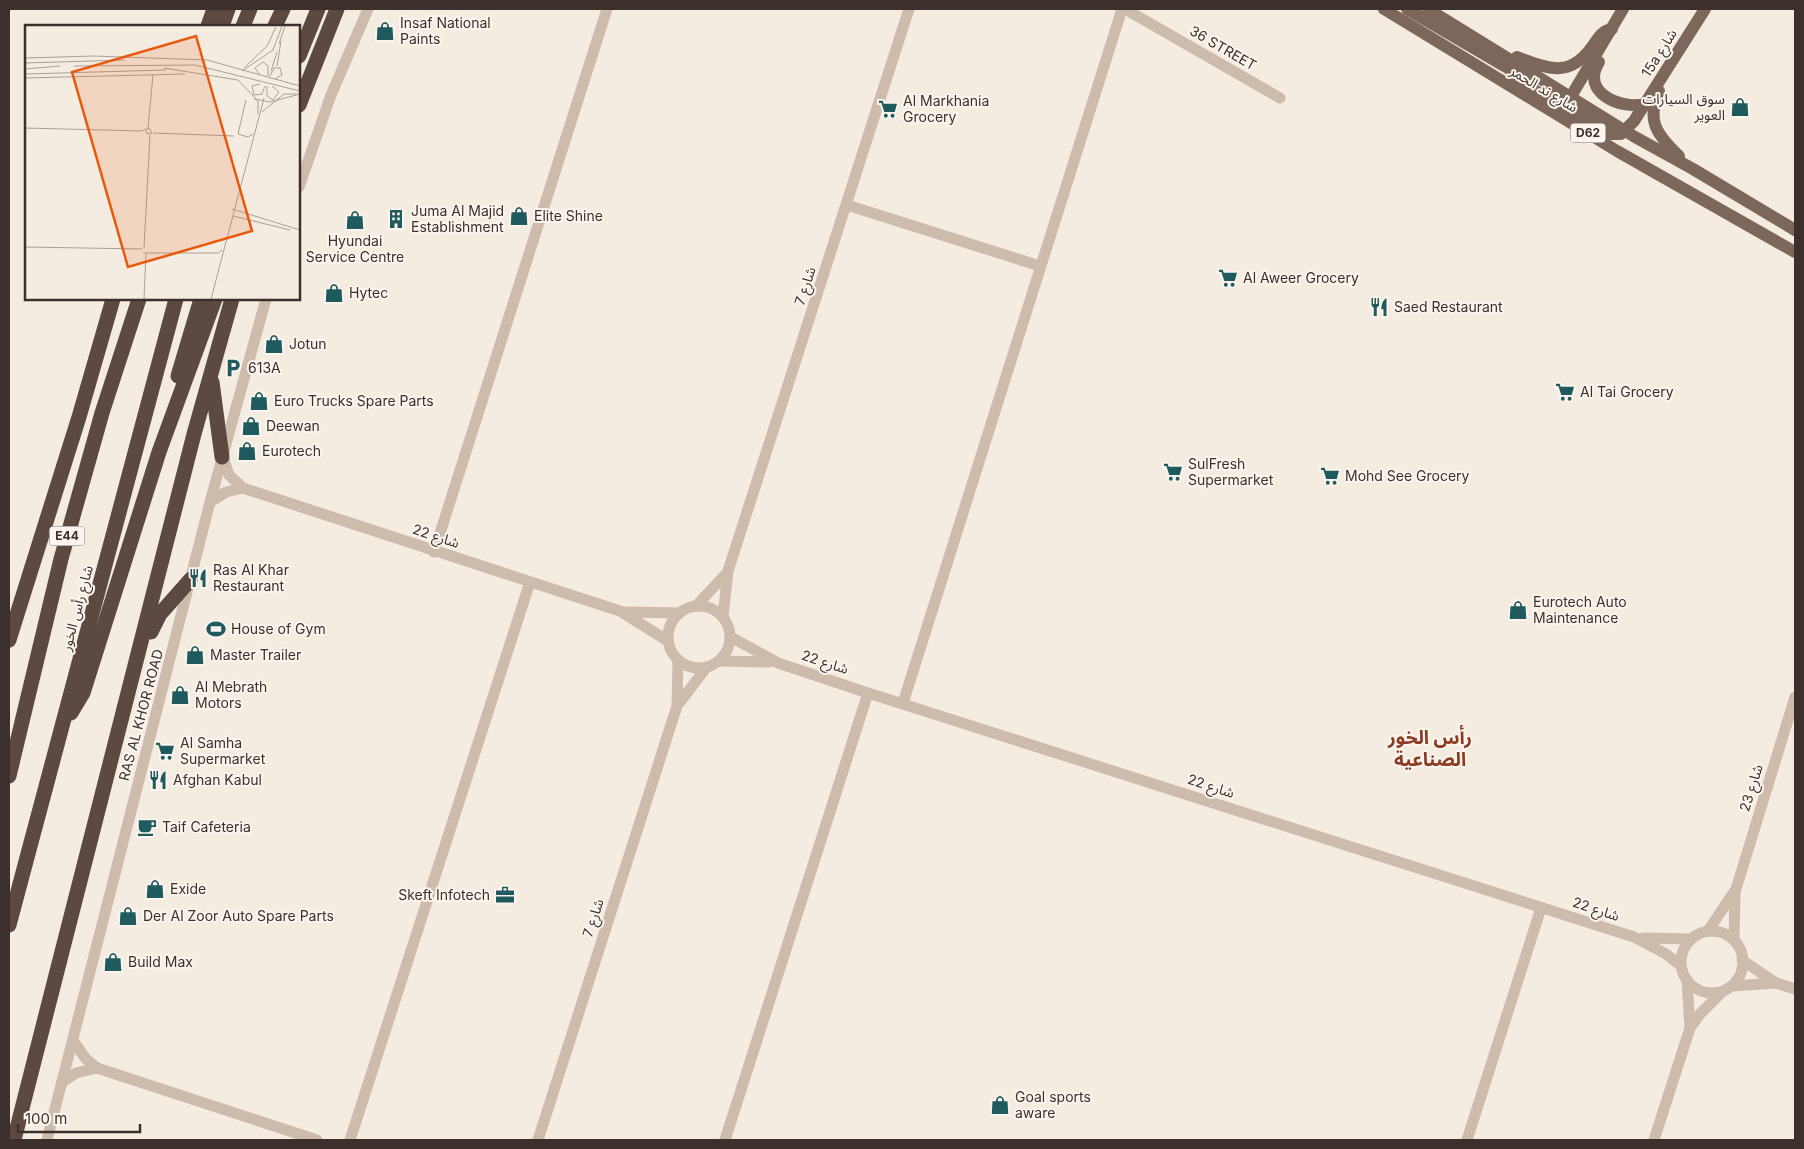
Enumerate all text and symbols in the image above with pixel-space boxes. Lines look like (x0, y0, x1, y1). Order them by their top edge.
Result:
place label: Insaf National Paints (400, 14, 491, 47)
shop icon: Insaf National Paints (374, 20, 396, 42)
street label: 36 STREET (1187, 22, 1260, 73)
inset map (25, 25, 300, 300)
street label: 15a شارع (1637, 26, 1682, 81)
street label: شارع ند الحمر (1505, 61, 1581, 118)
place label: سوق السيارات العوير (1642, 90, 1725, 124)
place label: Al Markhania Grocery (903, 92, 989, 125)
shop icon: سوق السيارات العوير (1729, 96, 1751, 118)
supermarket icon: Al Markhania Grocery (877, 98, 899, 120)
road number: D62 (1570, 124, 1606, 142)
place label: Juma Al Majid Establishment (411, 202, 504, 235)
shop icon: Elite Shine (508, 205, 530, 227)
place label: Elite Shine (534, 207, 603, 224)
building icon: Juma Al Majid Establishment (385, 208, 407, 230)
shop icon: Hyundai Service Centre (344, 209, 366, 231)
place label: Hyundai Service Centre (306, 232, 404, 265)
street label: شارع 7 (790, 265, 822, 308)
supermarket icon: Al Aweer Grocery (1217, 267, 1239, 289)
place label: Al Aweer Grocery (1243, 269, 1359, 286)
shop icon: Hytec (323, 282, 345, 304)
place label: Hytec (349, 284, 388, 301)
restaurant icon: Saed Restaurant (1368, 296, 1390, 318)
place label: Saed Restaurant (1394, 298, 1503, 315)
shop icon: Jotun (263, 333, 285, 355)
place label: Jotun (289, 335, 327, 352)
parking icon: 613A (222, 357, 244, 379)
place label: 613A (248, 359, 281, 376)
supermarket icon: Al Tai Grocery (1554, 381, 1576, 403)
place label: Al Tai Grocery (1580, 383, 1674, 400)
shop icon: Euro Trucks Spare Parts (248, 390, 270, 412)
place label: Euro Trucks Spare Parts (274, 392, 434, 409)
shop icon: Deewan (240, 415, 262, 437)
place label: Deewan (266, 417, 320, 434)
shop icon: Eurotech (236, 440, 258, 462)
place label: Eurotech (262, 442, 321, 459)
place label: SulFresh Supermarket (1188, 455, 1274, 488)
supermarket icon: SulFresh Supermarket (1162, 461, 1184, 483)
supermarket icon: Mohd See Grocery (1319, 465, 1341, 487)
place label: Mohd See Grocery (1345, 467, 1470, 484)
street label: شارع 22 (410, 520, 462, 554)
road number: E44 (50, 526, 84, 546)
place label: Ras Al Khar Restaurant (213, 561, 289, 594)
street label: شارع رأس الخور (57, 563, 99, 654)
restaurant icon: Ras Al Khar Restaurant (187, 567, 209, 589)
place label: Eurotech Auto Maintenance (1533, 593, 1627, 626)
shop icon: Eurotech Auto Maintenance (1507, 599, 1529, 621)
sports icon: House of Gym (205, 618, 227, 640)
place label: House of Gym (231, 620, 326, 637)
shop icon: Master Trailer (184, 644, 206, 666)
place label: Master Trailer (210, 646, 301, 663)
street label: شارع 22 (799, 646, 851, 680)
street label: RAS AL KHOR ROAD (115, 647, 166, 783)
place label: Al Mebrath Motors (195, 678, 267, 711)
shop icon: Al Mebrath Motors (169, 684, 191, 706)
district label: رأس الخور الصناعية (1387, 724, 1472, 771)
place label: Al Samha Supermarket (180, 734, 266, 767)
supermarket icon: Al Samha Supermarket (154, 740, 176, 762)
street label: شارع 23 (1735, 762, 1769, 814)
restaurant icon: Afghan Kabul (147, 769, 169, 791)
street label: شارع 22 (1185, 770, 1237, 804)
place label: Afghan Kabul (173, 771, 262, 788)
cafe icon: Taif Cafeteria (136, 816, 158, 838)
place label: Taif Cafeteria (162, 818, 251, 835)
shop icon: Exide (144, 878, 166, 900)
place label: Exide (170, 880, 206, 897)
office icon: Skeft Infotech (494, 884, 516, 906)
place label: Skeft Infotech (398, 886, 490, 903)
street label: شارع 22 (1570, 893, 1622, 927)
street label: شارع 7 (578, 897, 610, 940)
shop icon: Der Al Zoor Auto Spare Parts (117, 905, 139, 927)
place label: Der Al Zoor Auto Spare Parts (143, 907, 334, 924)
shop icon: Build Max (102, 951, 124, 973)
place label: Build Max (128, 953, 193, 970)
place label: Goal sports aware (1015, 1088, 1091, 1121)
shop icon: Goal sports aware (989, 1094, 1011, 1116)
scale bar (18, 1102, 140, 1134)
text: 100 m (25, 1109, 67, 1128)

